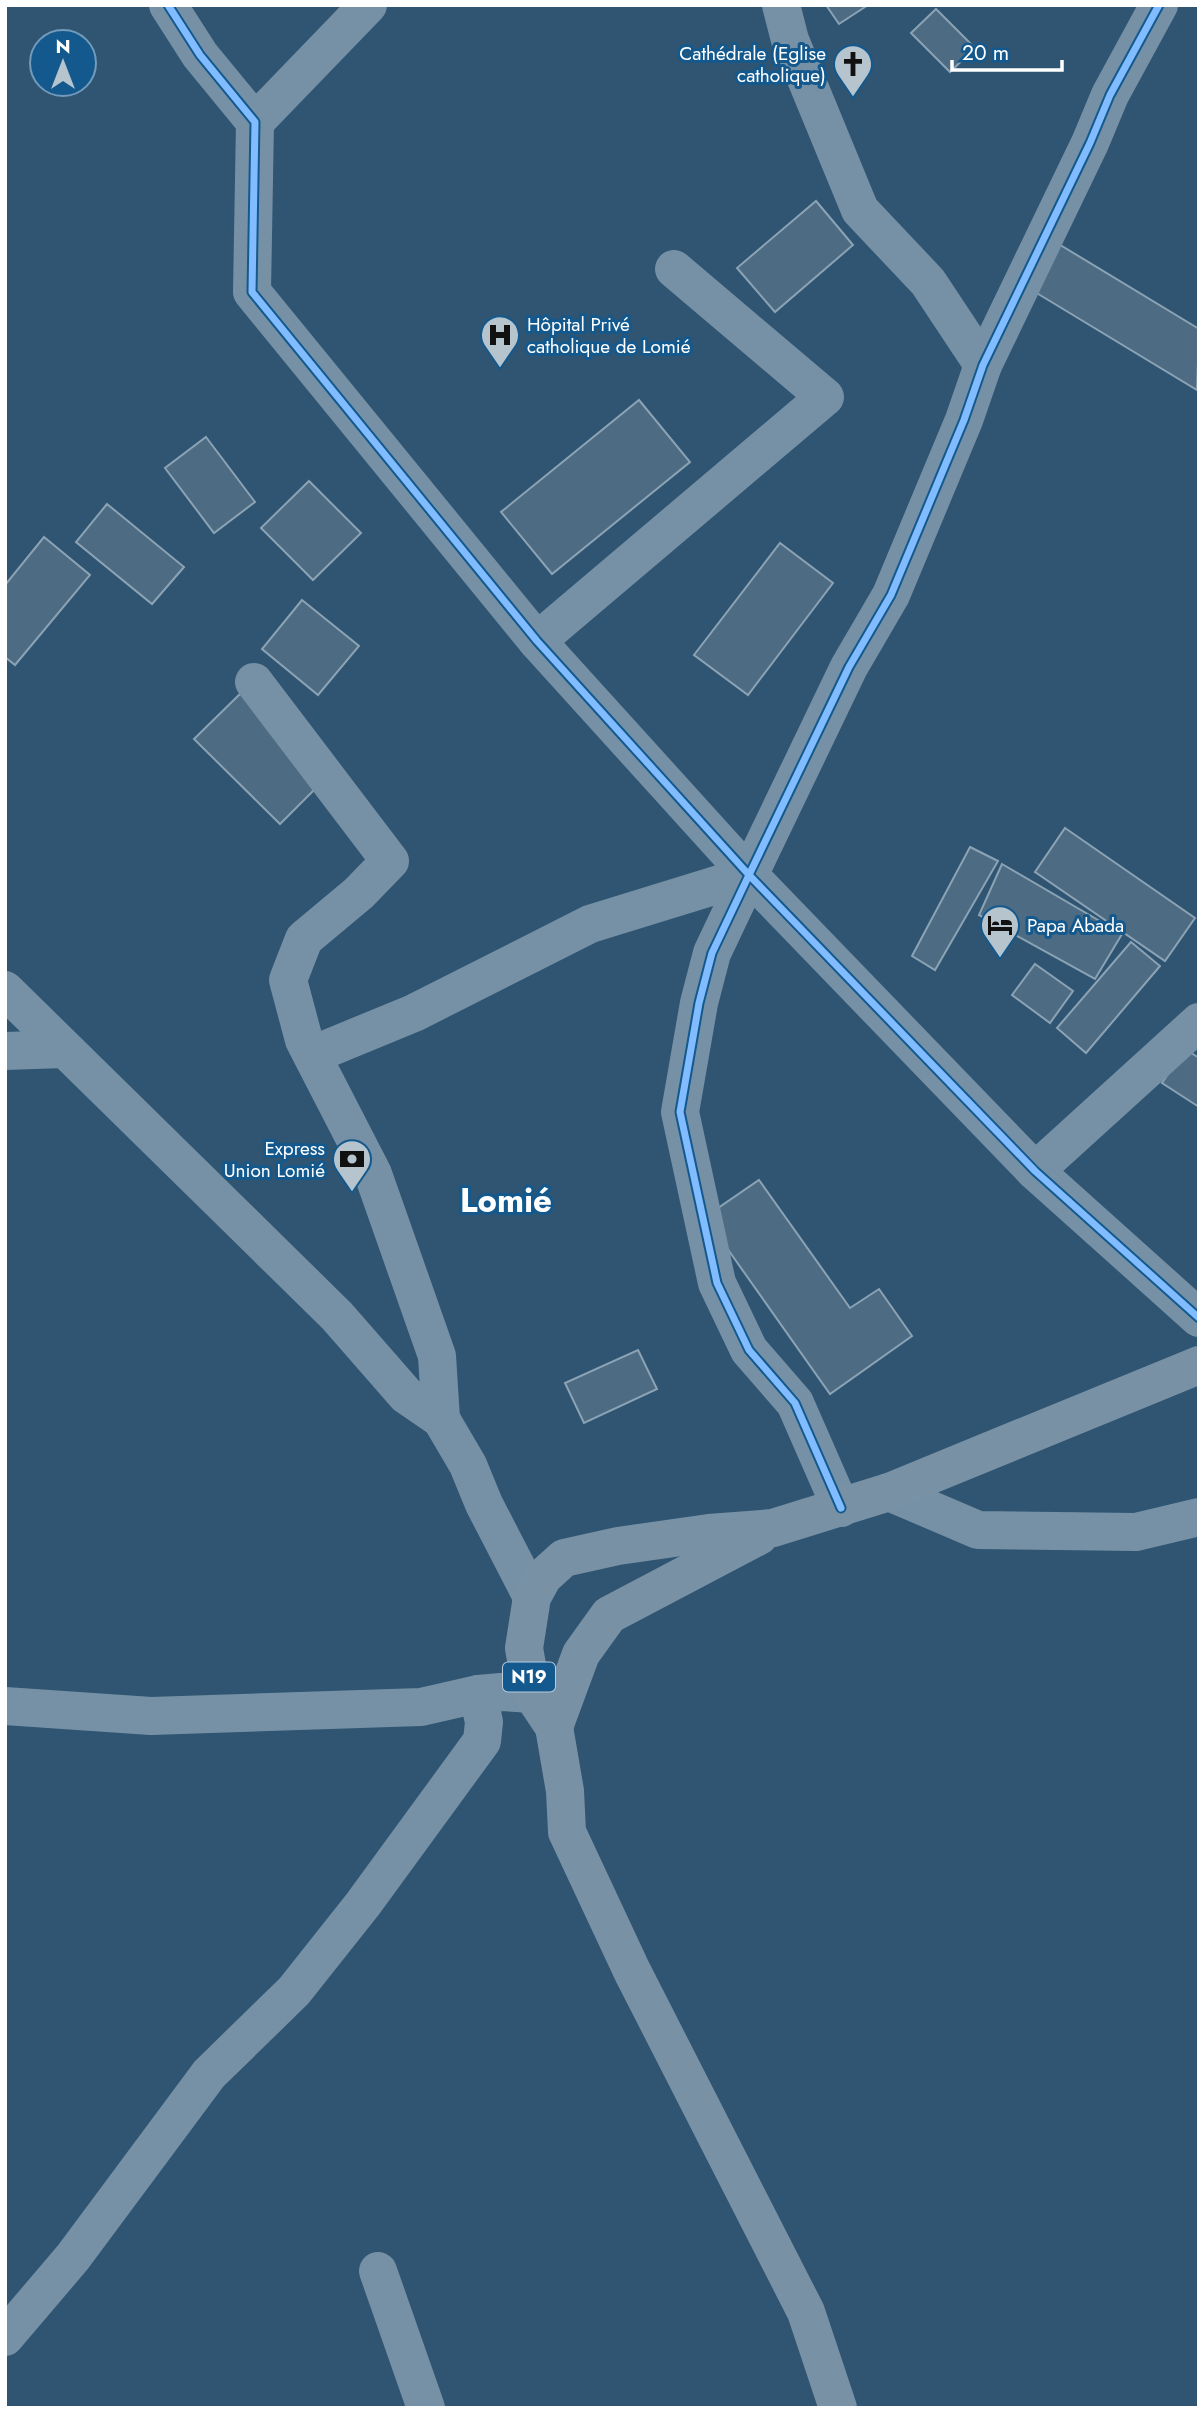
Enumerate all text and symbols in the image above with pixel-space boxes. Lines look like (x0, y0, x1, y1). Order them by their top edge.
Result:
north arrow (28, 28, 98, 98)
scale bar (952, 28, 1062, 72)
text: N (55, 33, 71, 60)
text: 20 m (962, 38, 1009, 68)
place label: Cathédrale (Eglise catholique) (679, 40, 826, 89)
church icon: Cathédrale (Eglise catholique) (832, 43, 874, 98)
place label: Hôpital Privé catholique de Lomié (527, 311, 691, 360)
hospital icon: Hôpital Privé catholique de Lomié (479, 314, 521, 369)
hotel icon: Papa Abada (979, 904, 1021, 959)
place label: Papa Abada (1027, 912, 1124, 939)
place label: Express Union Lomié (224, 1135, 325, 1184)
bank icon: Express Union Lomié (331, 1138, 373, 1193)
district label: Lomié (460, 1177, 552, 1224)
road number: N19 (503, 1662, 555, 1692)

